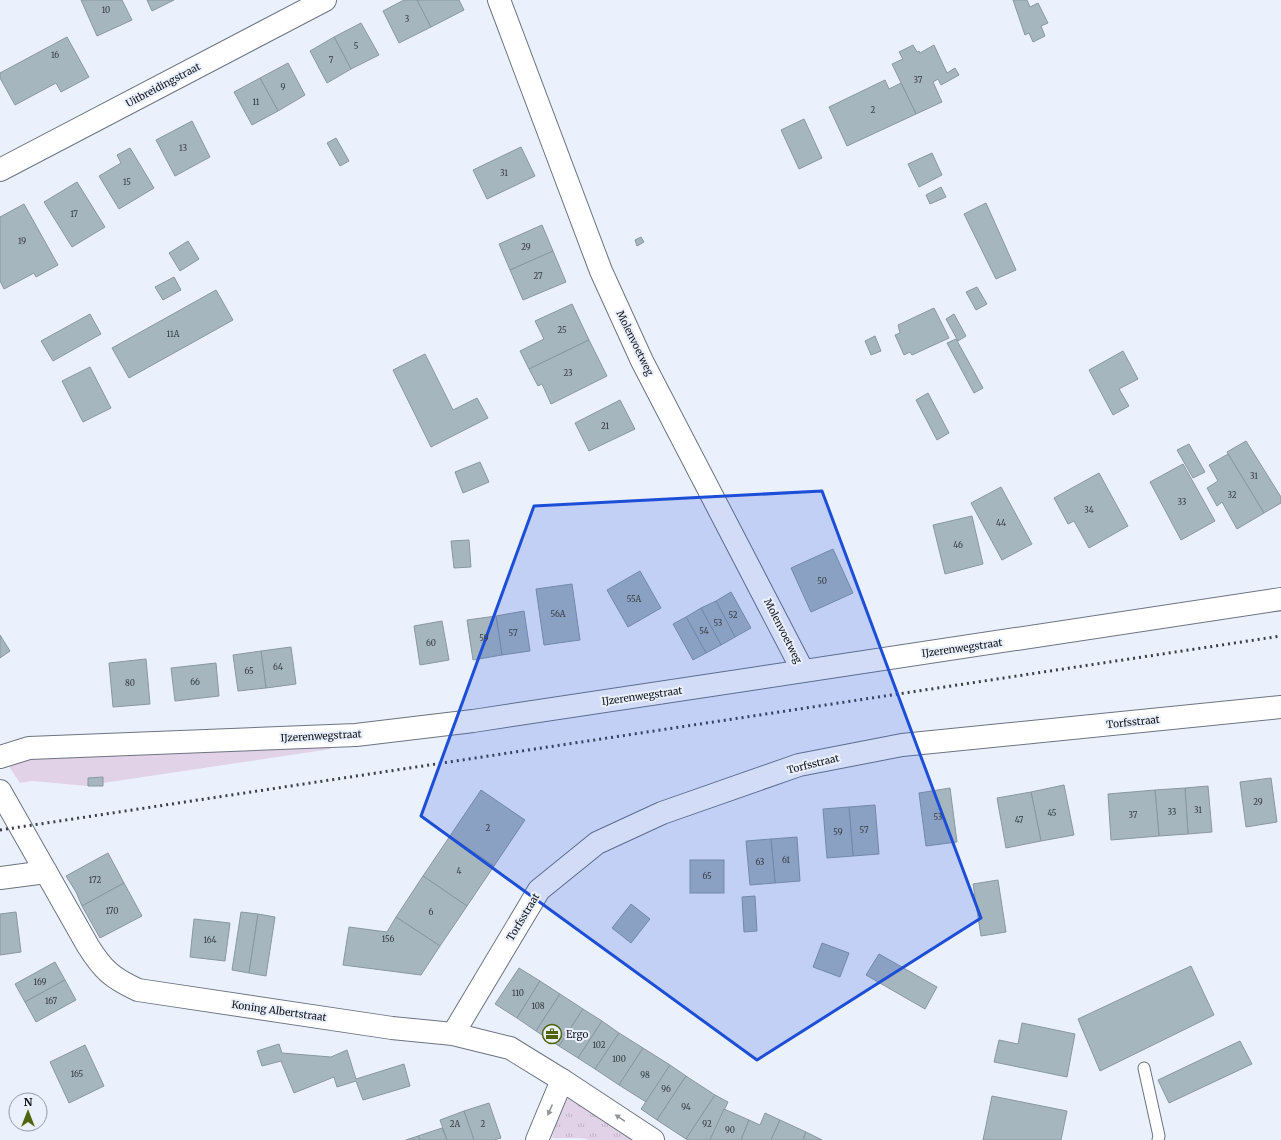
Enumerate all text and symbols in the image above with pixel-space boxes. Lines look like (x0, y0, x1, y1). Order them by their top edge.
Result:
house number: 10 (102, 5, 110, 15)
house number: 3 (405, 14, 410, 24)
house number: 5 (354, 41, 359, 51)
house number: 16 (51, 50, 59, 60)
house number: 7 (329, 55, 334, 65)
street label: Uitbreidingstraat (124, 60, 203, 110)
house number: 37 (914, 75, 923, 85)
house number: 9 (281, 82, 286, 92)
house number: 11 (253, 97, 260, 107)
house number: 2 (871, 105, 876, 115)
house number: 13 (179, 143, 187, 153)
house number: 31 (500, 168, 508, 178)
house number: 15 (123, 177, 131, 187)
house number: 17 (70, 209, 78, 219)
house number: 19 (18, 236, 26, 246)
house number: 29 (521, 242, 531, 252)
house number: 27 (533, 271, 543, 281)
street label: Molenvoetweg (614, 308, 656, 378)
house number: 25 (557, 325, 567, 335)
house number: 11A (167, 329, 180, 339)
house number: 23 (563, 368, 573, 378)
house number: 21 (601, 421, 609, 431)
house number: 31 (1250, 471, 1258, 481)
house number: 32 (1227, 490, 1237, 500)
house number: 33 (1178, 497, 1187, 507)
house number: 34 (1084, 505, 1094, 515)
house number: 44 (996, 518, 1006, 528)
house number: 46 (953, 540, 963, 550)
house number: 50 (817, 576, 827, 586)
house number: 55A (627, 594, 642, 604)
street label: Molenvoetweg (761, 596, 805, 666)
house number: 56A (551, 609, 566, 619)
house number: 52 (728, 610, 738, 620)
house number: 53 (714, 618, 723, 628)
house number: 54 (699, 626, 709, 636)
house number: 57 (509, 628, 518, 638)
house number: 59 (479, 633, 489, 643)
street label: IJzerenwegstraat (921, 636, 1003, 660)
house number: 60 (426, 638, 436, 648)
house number: 64 (273, 662, 283, 672)
house number: 65 (244, 666, 254, 676)
house number: 66 (190, 677, 200, 687)
house number: 80 (125, 678, 135, 688)
street label: IJzerenwegstraat (601, 684, 683, 708)
street label: Torfsstraat (1106, 713, 1160, 731)
street label: IJzerenwegstraat (280, 727, 362, 745)
street label: Torfsstraat (786, 751, 841, 777)
house number: 29 (1253, 797, 1263, 807)
house number: 31 (1194, 805, 1202, 815)
house number: 33 (1168, 807, 1177, 817)
house number: 45 (1048, 808, 1057, 818)
house number: 37 (1129, 810, 1138, 820)
house number: 53 (934, 812, 943, 822)
house number: 47 (1015, 815, 1024, 825)
house number: 2 (486, 823, 491, 833)
house number: 57 (860, 825, 869, 835)
house number: 59 (833, 827, 843, 837)
house number: 61 (782, 855, 790, 865)
house number: 63 (756, 857, 765, 867)
house number: 4 (457, 866, 462, 876)
house number: 65 (702, 871, 712, 881)
house number: 172 (89, 875, 101, 885)
street label: Torfsstraat (504, 891, 542, 943)
house number: 170 (106, 906, 118, 916)
house number: 6 (429, 907, 434, 917)
house number: 156 (382, 934, 395, 944)
house number: 164 (203, 935, 217, 945)
house number: 169 (34, 977, 47, 987)
house number: 110 (512, 988, 524, 998)
house number: 167 (45, 996, 57, 1006)
street label: Koning Albertstraat (231, 998, 327, 1024)
house number: 108 (531, 1001, 545, 1011)
office icon: Ergo (541, 1023, 563, 1045)
place label: Ergo (566, 1028, 589, 1041)
house number: 102 (593, 1040, 606, 1050)
house number: 100 (612, 1054, 626, 1064)
house number: 165 (71, 1069, 84, 1079)
house number: 98 (640, 1070, 650, 1080)
house number: 96 (661, 1084, 671, 1094)
north arrow (8, 1092, 48, 1132)
text: N (24, 1095, 33, 1109)
house number: 94 (681, 1102, 691, 1112)
one-way arrow (546, 1104, 553, 1116)
one-way arrow (614, 1115, 626, 1122)
house number: 2A (450, 1119, 461, 1129)
house number: 2 (481, 1119, 486, 1129)
house number: 92 (702, 1119, 712, 1129)
house number: 90 (725, 1125, 735, 1135)

